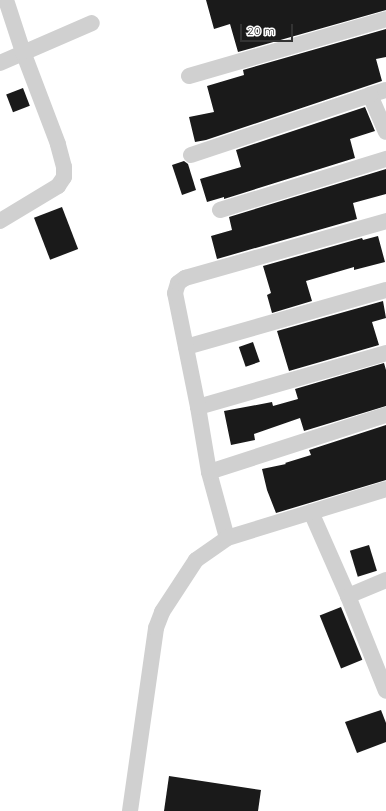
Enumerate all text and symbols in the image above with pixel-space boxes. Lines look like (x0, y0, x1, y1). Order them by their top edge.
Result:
scale bar (242, 16, 295, 42)
text: 20 m (247, 23, 275, 38)

